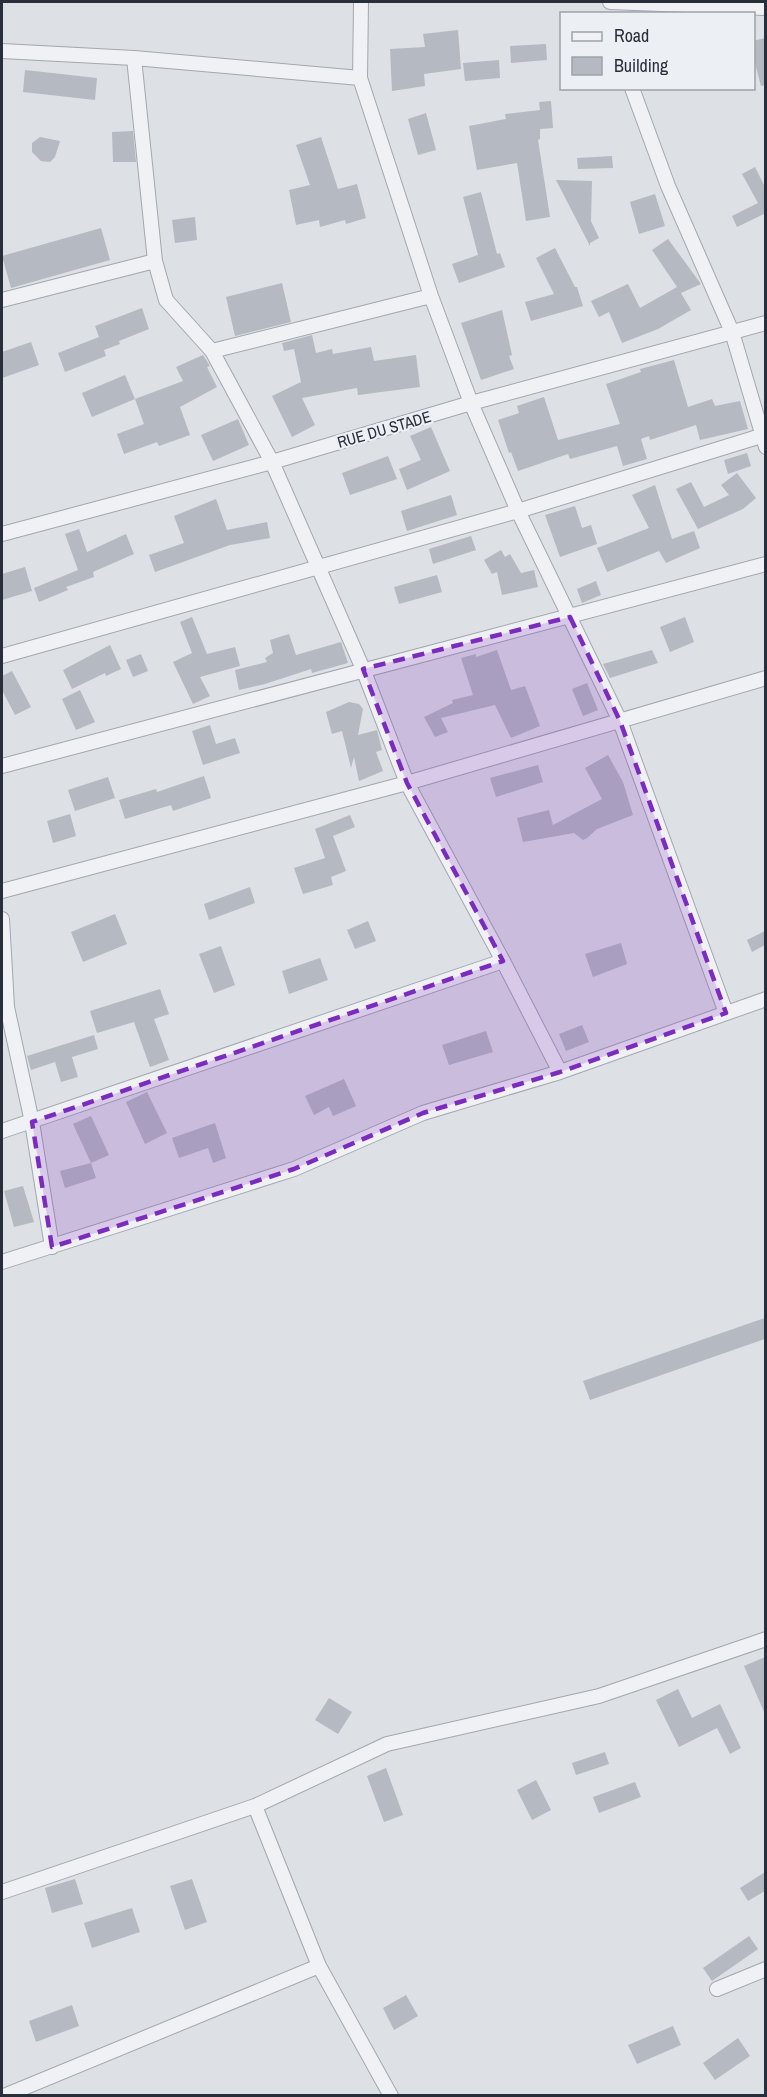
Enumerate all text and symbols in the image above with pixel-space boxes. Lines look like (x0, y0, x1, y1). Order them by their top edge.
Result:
legend (560, 12, 755, 90)
text: Road (614, 23, 649, 48)
text: Building (614, 53, 669, 78)
street label: RUE DU STADE (334, 405, 434, 453)

